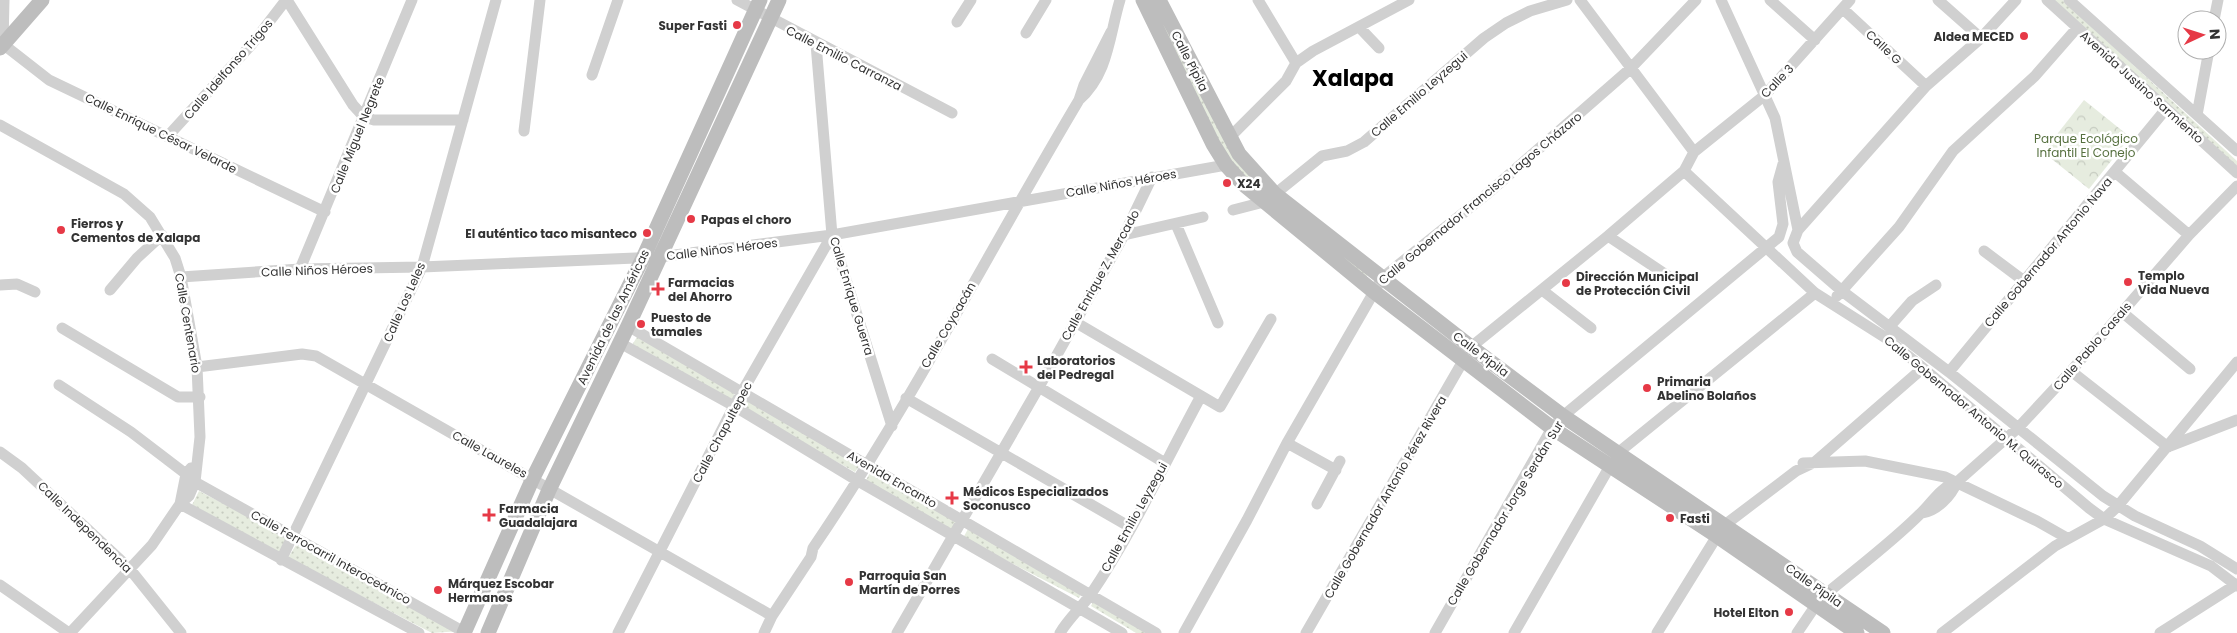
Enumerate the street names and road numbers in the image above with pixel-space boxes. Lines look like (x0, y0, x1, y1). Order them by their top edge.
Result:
street label: Calle Idelfonso Trigos (180, 15, 276, 123)
street label: Calle Emilio Carranza (783, 21, 905, 95)
street label: Calle G (1862, 26, 1906, 68)
street label: Avenida Justino Sarmiento (2077, 27, 2208, 147)
street label: Calle Pípila (1167, 28, 1213, 94)
street label: Calle Emilio Leyzegui (1367, 47, 1471, 141)
street label: Calle 3 (1757, 60, 1797, 102)
street label: Calle Miguel Negrete (326, 74, 388, 196)
street label: Calle Enrique César Velarde (82, 89, 240, 177)
street label: Calle Gobernador Francisco Lagos Cházaro (1375, 108, 1586, 288)
street label: Calle Niños Héroes (1064, 165, 1178, 201)
street label: Calle Gobernador Antonio Nava (1980, 173, 2116, 331)
street label: Calle Enrique Z. Mercado (1057, 206, 1143, 344)
street label: Calle Niños Héroes (666, 234, 778, 264)
street label: Calle Enrique Guerra (826, 235, 878, 357)
street label: Avenida de las Américas (573, 246, 653, 388)
street label: Calle Los Leles (379, 259, 429, 345)
street label: Calle Niños Héroes (261, 260, 373, 280)
street label: Calle Centenario (171, 272, 205, 375)
street label: Calle Coyoacán (917, 279, 979, 371)
street label: Calle Pablo Casals (2049, 298, 2135, 394)
street label: Calle Pípila (1450, 327, 1512, 381)
street label: Calle Gobernador Antonio M. Quirasco (1881, 332, 2068, 492)
street label: Calle Chapultepec (688, 378, 756, 486)
street label: Calle Gobernador Antonio Pérez Rivera (1320, 392, 1450, 602)
street label: Calle Gobernador Jorge Serdán Sur (1443, 417, 1567, 609)
street label: Calle Laureles (449, 426, 531, 482)
street label: Avenida Encanto (844, 446, 940, 512)
street label: Calle Emilio Leyzegui (1097, 459, 1171, 575)
street label: Calle Independencia (34, 477, 136, 577)
street label: Calle Ferrocarril Interoceánico (248, 506, 414, 608)
street label: Calle Pípila (1782, 559, 1846, 611)

